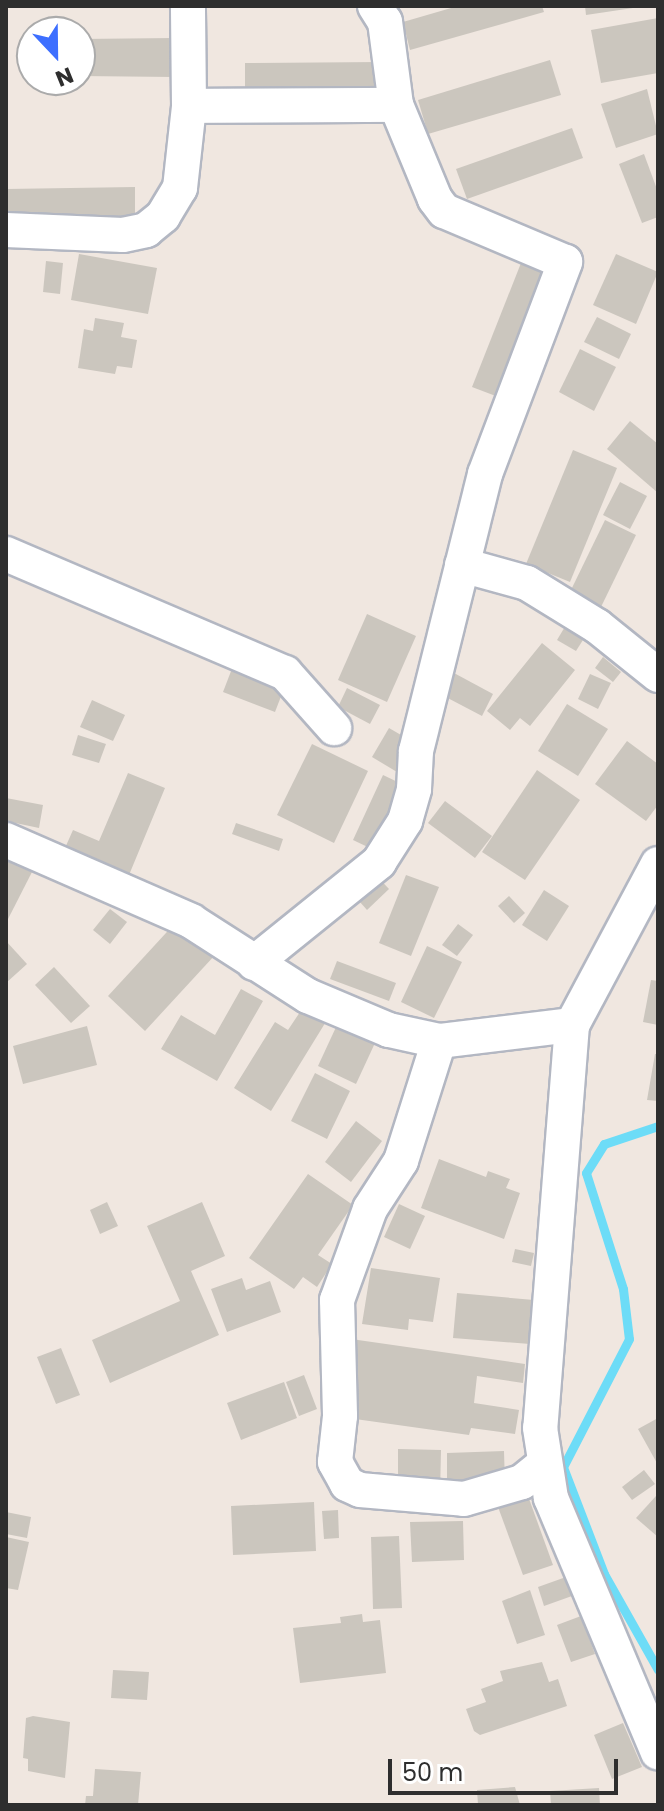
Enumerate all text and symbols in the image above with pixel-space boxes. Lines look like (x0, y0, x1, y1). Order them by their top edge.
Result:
north arrow (16, 16, 96, 96)
text: N (51, 59, 78, 94)
scale bar (392, 1743, 622, 1793)
text: 50 m (402, 1756, 463, 1789)

